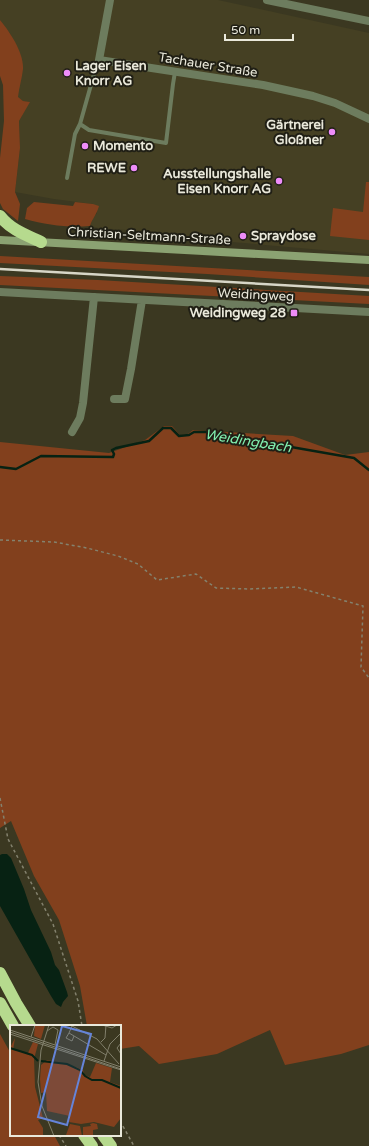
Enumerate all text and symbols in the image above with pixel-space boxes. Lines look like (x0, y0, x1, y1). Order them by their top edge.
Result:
scale bar (225, 16, 293, 42)
text: 50 m (231, 23, 260, 37)
street label: Tachauer Straße (157, 49, 259, 81)
place label: Lager Eisen Knorr AG (75, 58, 147, 89)
marker: Lager Eisen Knorr AG (62, 68, 72, 78)
place label: Gärtnerei Gloßner (266, 117, 325, 148)
marker: Gärtnerei Gloßner (327, 127, 337, 137)
place label: Momento (93, 138, 153, 154)
marker: Momento (80, 141, 90, 151)
place label: REWE (87, 160, 126, 176)
marker: REWE (129, 163, 139, 173)
place label: Ausstellungshalle Eisen Knorr AG (163, 166, 272, 197)
marker: Ausstellungshalle Eisen Knorr AG (274, 176, 284, 186)
street label: Christian-Seltmann-Straße (67, 224, 231, 248)
place label: Spraydose (251, 228, 317, 244)
marker: Spraydose (238, 231, 248, 241)
street label: Weidingweg (217, 285, 295, 305)
place label: Weidingweg 28 (190, 305, 286, 321)
marker: Weidingweg 28 (289, 308, 299, 318)
water label: Weidingbach (204, 426, 293, 456)
inset map (10, 1025, 121, 1136)

